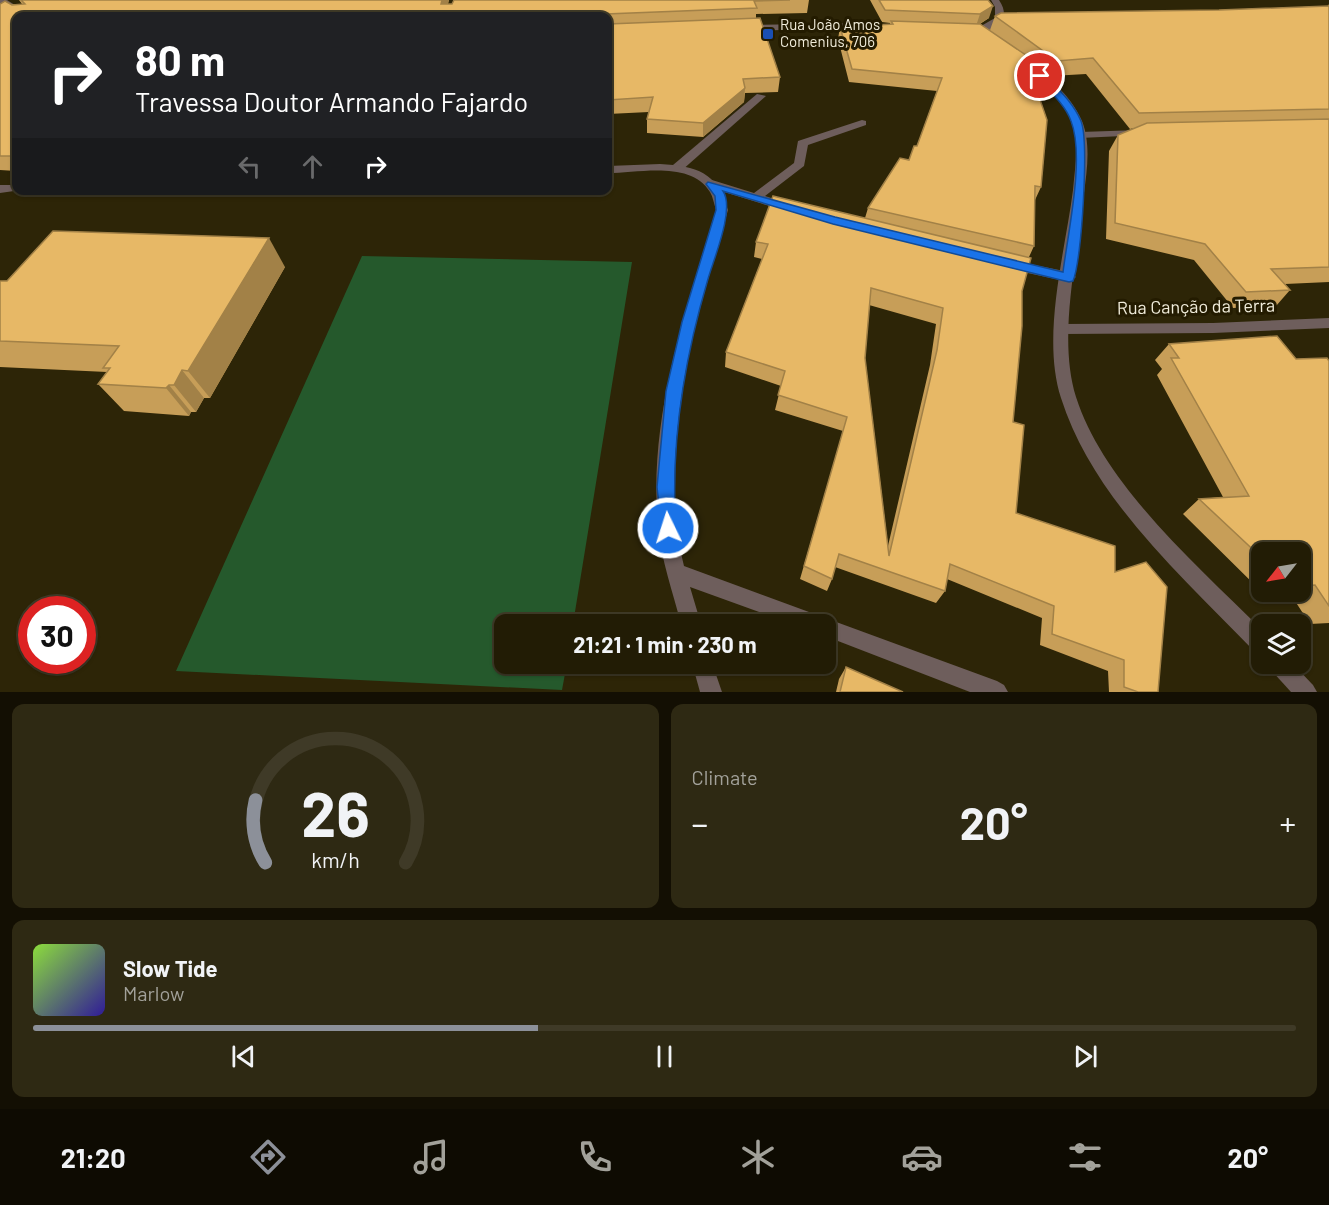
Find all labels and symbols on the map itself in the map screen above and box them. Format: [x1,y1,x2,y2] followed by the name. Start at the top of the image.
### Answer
[780,15,880,50] place label: Rua João Amos Comenius, 706
[761,27,775,41] marker: Rua João Amos Comenius, 706
[1014,50,1065,101] pin
[1117,294,1275,318] street label: Rua Canção da Terra
[636,496,700,560] position arrow
[1251,542,1311,602] north arrow
[18,596,96,674] speed limit sign: 30

